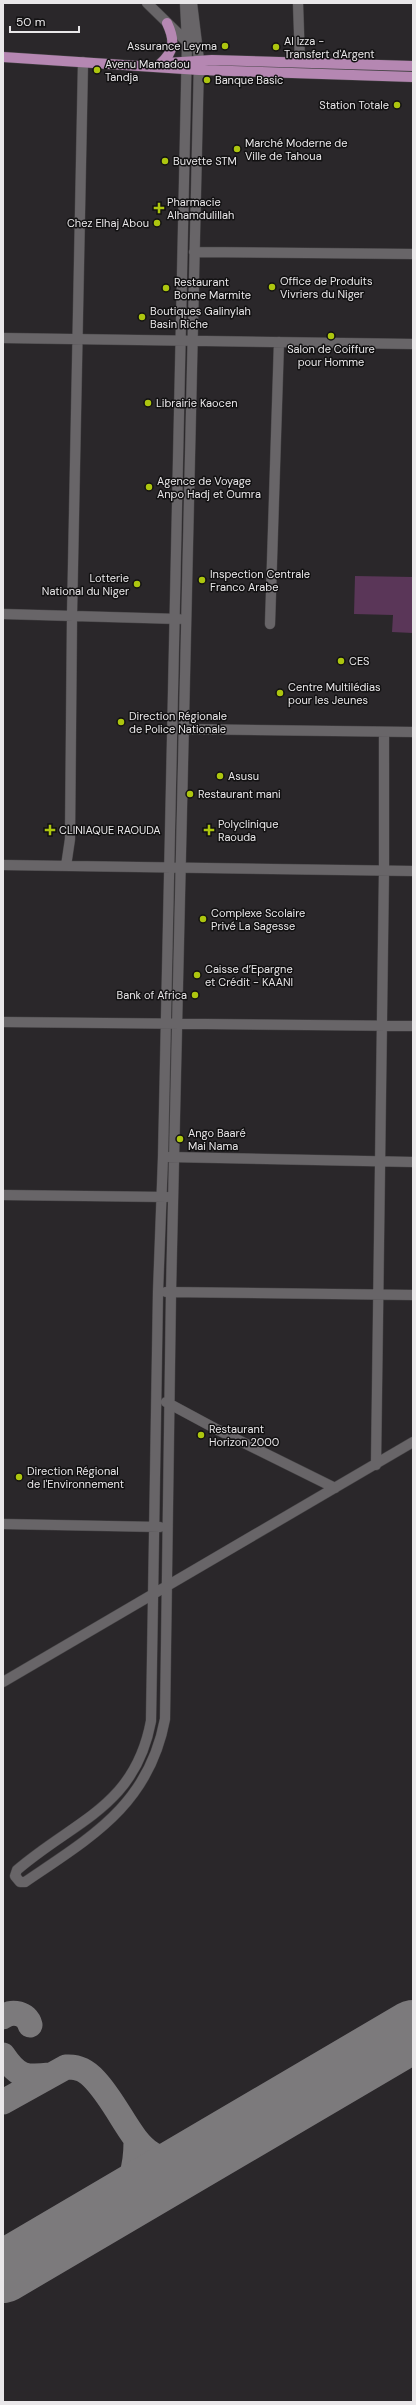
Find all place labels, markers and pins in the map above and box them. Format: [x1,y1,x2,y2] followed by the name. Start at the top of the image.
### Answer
[284,34,375,61] place label: Al Izza - Transfert d'Argent
[127,39,217,53] place label: Assurance Leyma
[220,41,230,51] marker: Assurance Leyma
[271,42,281,52] marker: Al Izza - Transfert d'Argent
[105,57,190,84] place label: Avenu Mamadou Tandja
[92,65,102,75] marker: Avenu Mamadou Tandja
[215,73,283,87] place label: Banque Basic
[202,75,212,85] marker: Banque Basic
[319,98,389,112] place label: Station Totale
[392,100,402,110] marker: Station Totale
[245,136,348,163] place label: Marché Moderne de Ville de Tahoua
[232,144,242,154] marker: Marché Moderne de Ville de Tahoua
[173,154,237,168] place label: Buvette STM
[160,156,170,166] marker: Buvette STM
[167,195,234,222] place label: Pharmacie Alhamdulillah
[154,203,164,213] marker: Pharmacie Alhamdulillah
[67,216,149,230] place label: Chez Elhaj Abou
[152,218,162,228] marker: Chez Elhaj Abou
[280,274,372,301] place label: Office de Produits Vivriers du Niger
[174,275,251,302] place label: Restaurant Bonne Marmite
[267,282,277,292] marker: Office de Produits Vivriers du Niger
[161,283,171,293] marker: Restaurant Bonne Marmite
[150,304,251,331] place label: Boutiques Galinylah Basin Riche
[137,312,147,322] marker: Boutiques Galinylah Basin Riche
[326,331,336,341] marker: Salon de Coiffure pour Homme
[287,342,375,369] place label: Salon de Coiffure pour Homme
[156,396,237,410] place label: Librairie Kaocen
[143,398,153,408] marker: Librairie Kaocen
[157,474,261,501] place label: Agence de Voyage Anpo Hadj et Oumra
[144,482,154,492] marker: Agence de Voyage Anpo Hadj et Oumra
[210,567,310,594] place label: Inspection Centrale Franco Arabe
[42,571,129,598] place label: Lotterie National du Niger
[197,575,207,585] marker: Inspection Centrale Franco Arabe
[132,579,142,589] marker: Lotterie National du Niger
[349,654,369,668] place label: CES
[336,656,346,666] marker: CES
[288,680,381,707] place label: Centre Multilédias pour les Jeunes
[275,688,285,698] marker: Centre Multilédias pour les Jeunes
[129,709,227,736] place label: Direction Régionale de Police Nationale
[116,717,126,727] marker: Direction Régionale de Police Nationale
[228,769,259,783] place label: Asusu
[215,771,225,781] marker: Asusu
[198,787,281,801] place label: Restaurant mani
[185,789,195,799] marker: Restaurant mani
[218,817,278,844] place label: Polyclinique Raouda
[59,823,161,837] place label: CLINIAQUE RAOUDA
[44,824,56,836] marker: CLINIAQUE RAOUDA
[203,824,215,836] marker: Polyclinique Raouda
[211,906,305,933] place label: Complexe Scolaire Privé La Sagesse
[198,914,208,924] marker: Complexe Scolaire Privé La Sagesse
[205,962,293,989] place label: Caisse d’Epargne et Crédit - KAANI
[192,970,202,980] marker: Caisse d’Epargne et Crédit - KAANI
[117,988,187,1002] place label: Bank of Africa
[190,990,200,1000] marker: Bank of Africa
[188,1126,246,1153] place label: Ango Baaré Mai Nama
[175,1134,185,1144] marker: Ango Baaré Mai Nama
[209,1422,279,1449] place label: Restaurant Horizon 2000
[196,1430,206,1440] marker: Restaurant Horizon 2000
[27,1464,124,1491] place label: Direction Régional de l'Environnement
[14,1472,24,1482] marker: Direction Régional de l'Environnement

